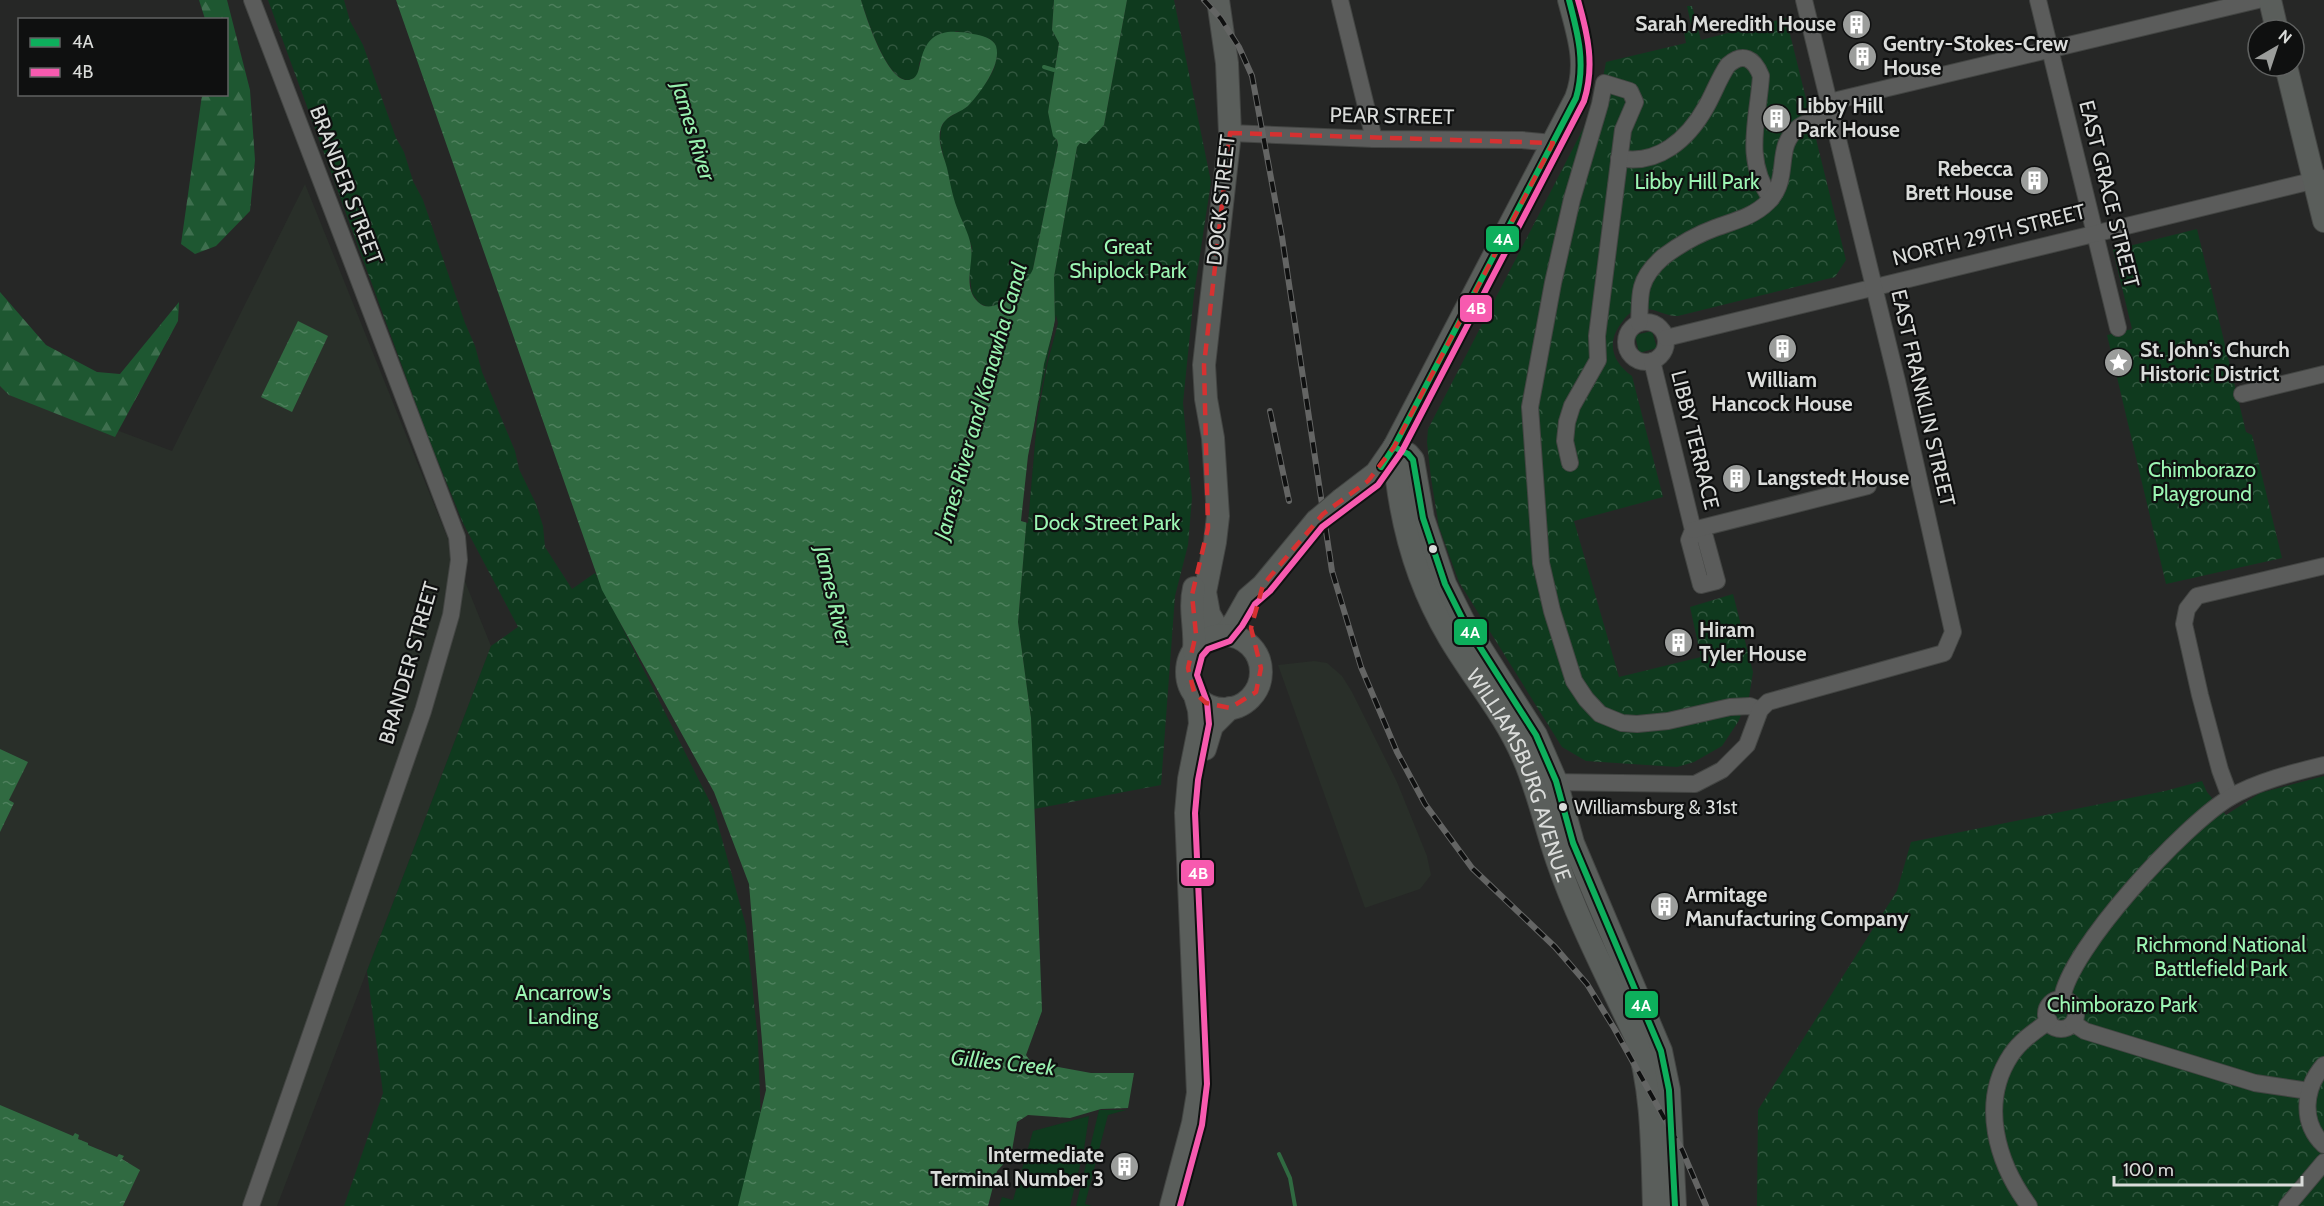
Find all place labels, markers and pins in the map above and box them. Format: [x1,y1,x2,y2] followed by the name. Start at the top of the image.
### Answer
[1841,8,1873,40] building icon: Sarah Meredith House
[1635,11,1836,36] place label: Sarah Meredith House
[1883,31,2069,80] place label: Gentry-Stokes-Crew House
[1846,40,1878,72] building icon: Gentry-Stokes-Crew House
[1797,93,1900,142] place label: Libby Hill Park House
[1760,102,1792,134] building icon: Libby Hill Park House
[1905,156,2014,205] place label: Rebecca Brett House
[2018,165,2050,197] building icon: Rebecca Brett House
[1766,333,1798,365] building icon: William Hancock House
[2140,337,2290,386] place label: St. John's Church Historic District
[2103,346,2135,378] place icon: St. John's Church Historic District
[1711,367,1853,416] place label: William Hancock House
[1720,462,1752,494] building icon: Langstedt House
[1757,465,1909,490] place label: Langstedt House
[1427,543,1439,555] unlabelled marker
[1699,617,1807,666] place label: Hiram Tyler House
[1662,626,1694,658] building icon: Hiram Tyler House
[1574,795,1738,819] place label: Williamsburg & 31st
[1557,801,1569,813] marker: Williamsburg & 31st
[1685,882,1909,931] place label: Armitage Manufacturing Company
[1648,891,1680,923] building icon: Armitage Manufacturing Company
[930,1142,1104,1191] place label: Intermediate Terminal Number 3
[1109,1151,1141,1183] building icon: Intermediate Terminal Number 3

